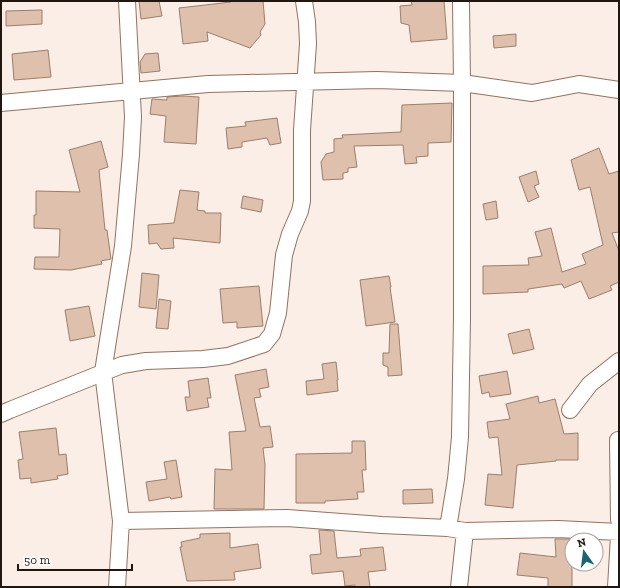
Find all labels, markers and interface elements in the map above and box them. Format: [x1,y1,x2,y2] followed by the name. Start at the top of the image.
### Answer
[564,532,604,572] north arrow
[576,535,588,550] text: N
[18,546,132,572] scale bar
[24,553,51,567] text: 50 m

